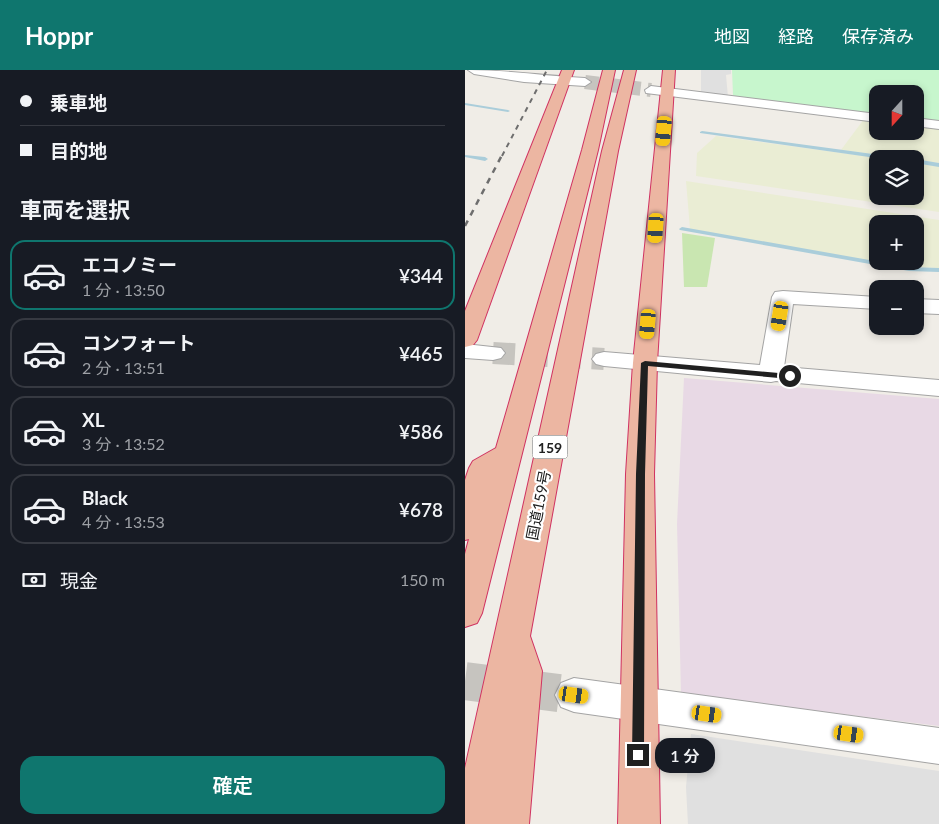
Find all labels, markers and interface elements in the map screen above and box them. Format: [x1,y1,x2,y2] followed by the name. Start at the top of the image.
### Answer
[25,21,93,50] text: Hoppr
[714,25,750,47] text: 地図
[778,25,814,47] text: 経路
[842,25,914,47] text: 保存済み
[869,85,924,140] north arrow
[869,85,924,335] map controls
[50,91,107,114] text: 乗車地
[655,115,672,147] car
[50,139,107,162] text: 目的地
[869,150,924,205] button: layers
[20,196,130,223] text: 車両を選択
[647,213,664,243] car
[869,215,924,270] button: +
[22,253,67,298] icon: car
[82,253,177,276] text: エコノミー
[399,264,443,287] text: ¥344
[82,280,165,299] text: 1 分 · 13:50
[869,280,924,335] button: −
[770,300,789,332] car
[639,308,656,340] car
[22,331,67,376] icon: car
[82,331,195,354] text: コンフォート
[399,342,443,365] text: ¥465
[82,358,165,377] text: 2 分 · 13:51
[779,365,801,387] route start
[82,408,105,431] text: XL
[22,409,67,454] icon: car
[399,420,443,443] text: ¥586
[82,434,165,453] text: 3 分 · 13:52
[533,436,567,458] road number: 159
[522,468,554,542] street label: 国道159号
[82,486,128,509] text: Black
[22,487,67,532] icon: car
[399,498,443,521] text: ¥678
[82,512,165,531] text: 4 分 · 13:53
[20,566,48,594] icon: cash
[60,569,98,592] text: 現金
[400,570,445,589] text: 150 m
[558,685,589,705] car
[691,704,722,724] car
[833,724,864,744] car
[655,738,715,772] callout: 1 分
[627,744,649,766] route end
[670,746,700,765] text: 1 分
[20,756,445,814] button: 確定

